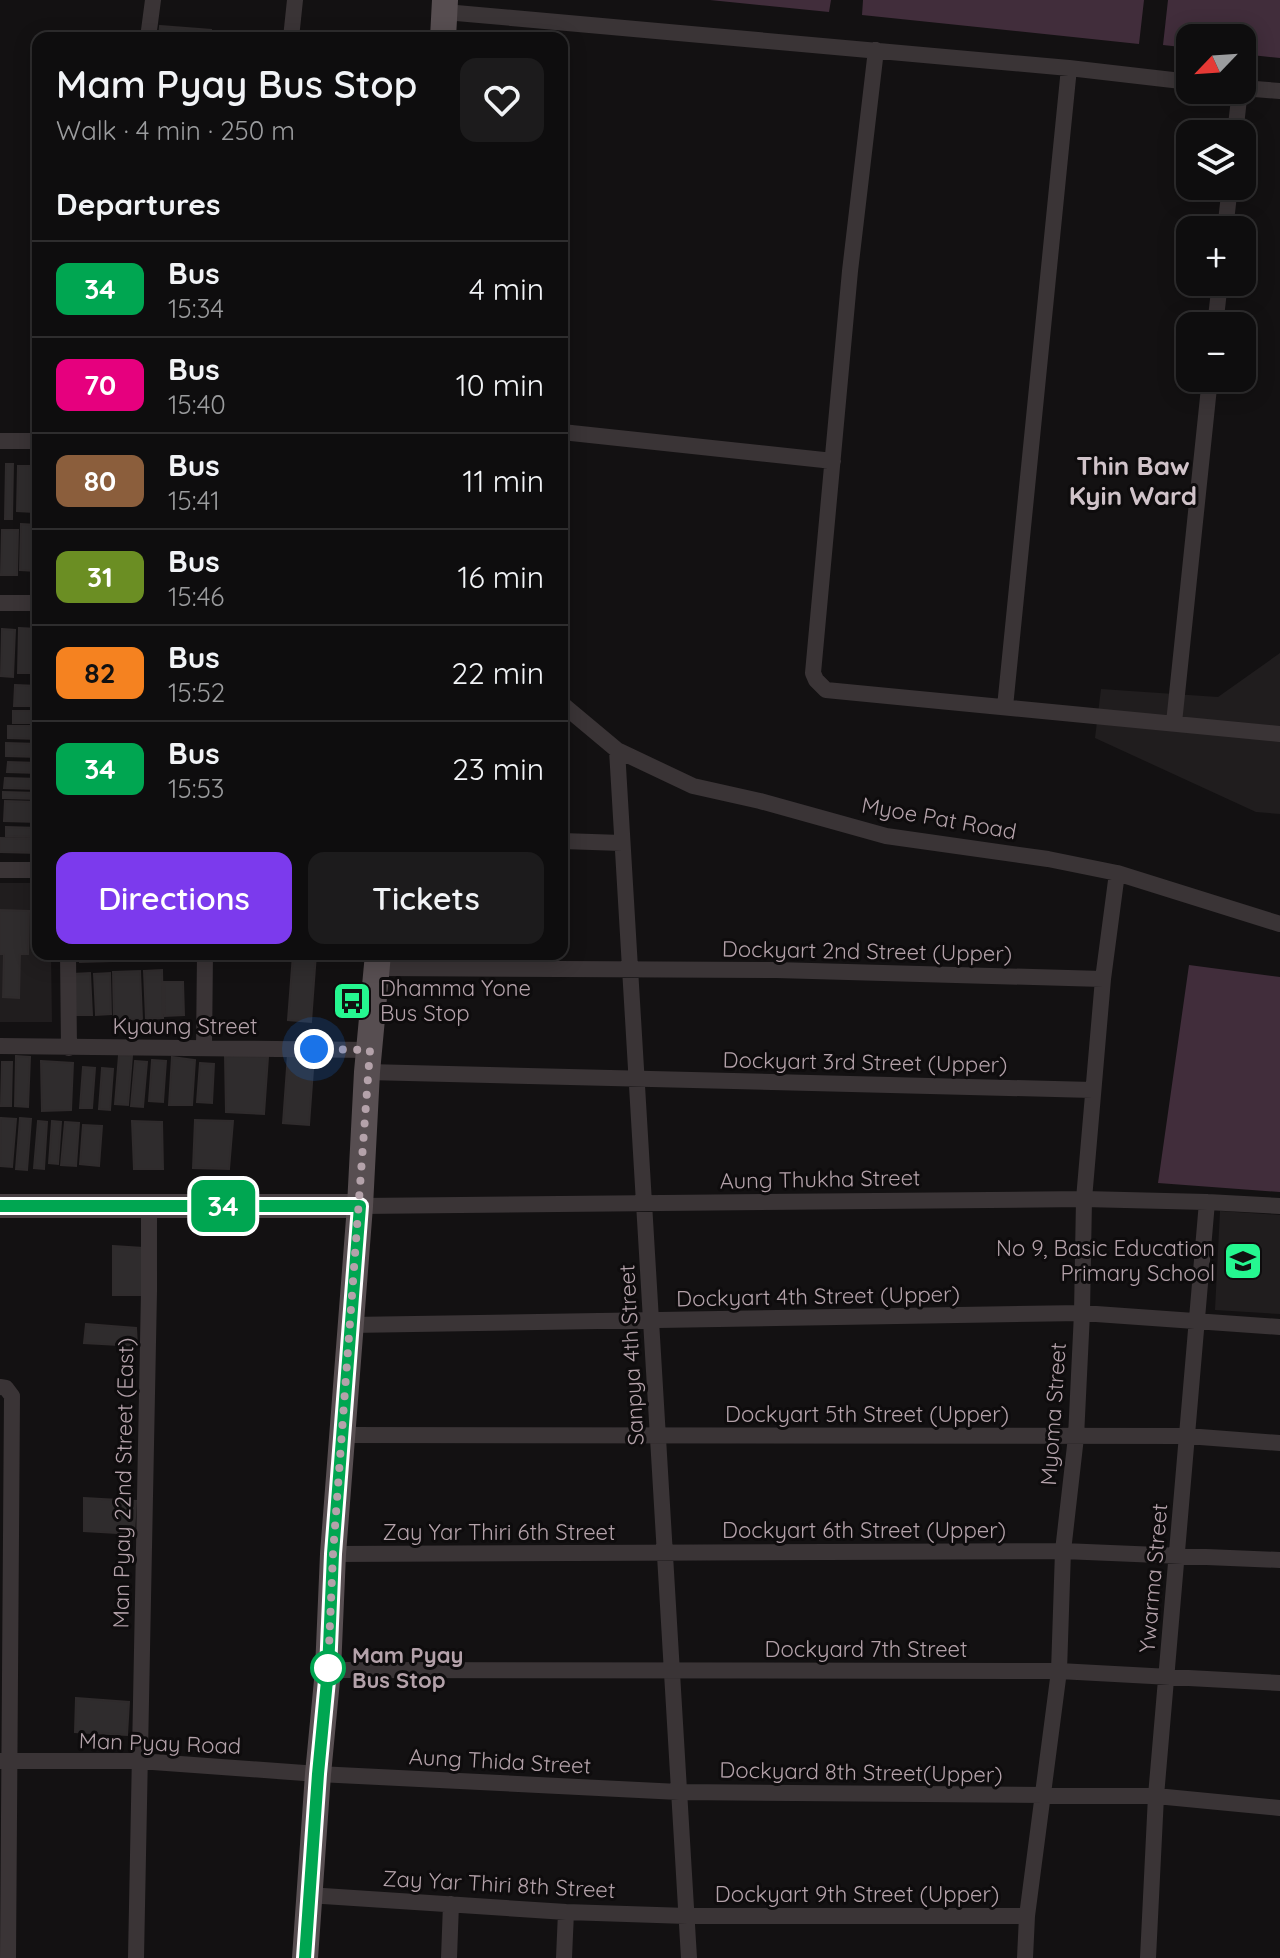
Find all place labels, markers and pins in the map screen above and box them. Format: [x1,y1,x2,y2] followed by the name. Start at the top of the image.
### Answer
[380,974,531,1027] place label: Dhamma Yone Bus Stop
[331,980,373,1022] bus stop icon: Dhamma Yone Bus Stop
[996,1234,1215,1287] place label: No 9, Basic Education Primary School
[1222,1240,1264,1282] school or university icon: No 9, Basic Education Primary School
[352,1641,463,1694] place label: Mam Pyay Bus Stop
[311,1651,345,1685] marker: Mam Pyay Bus Stop

